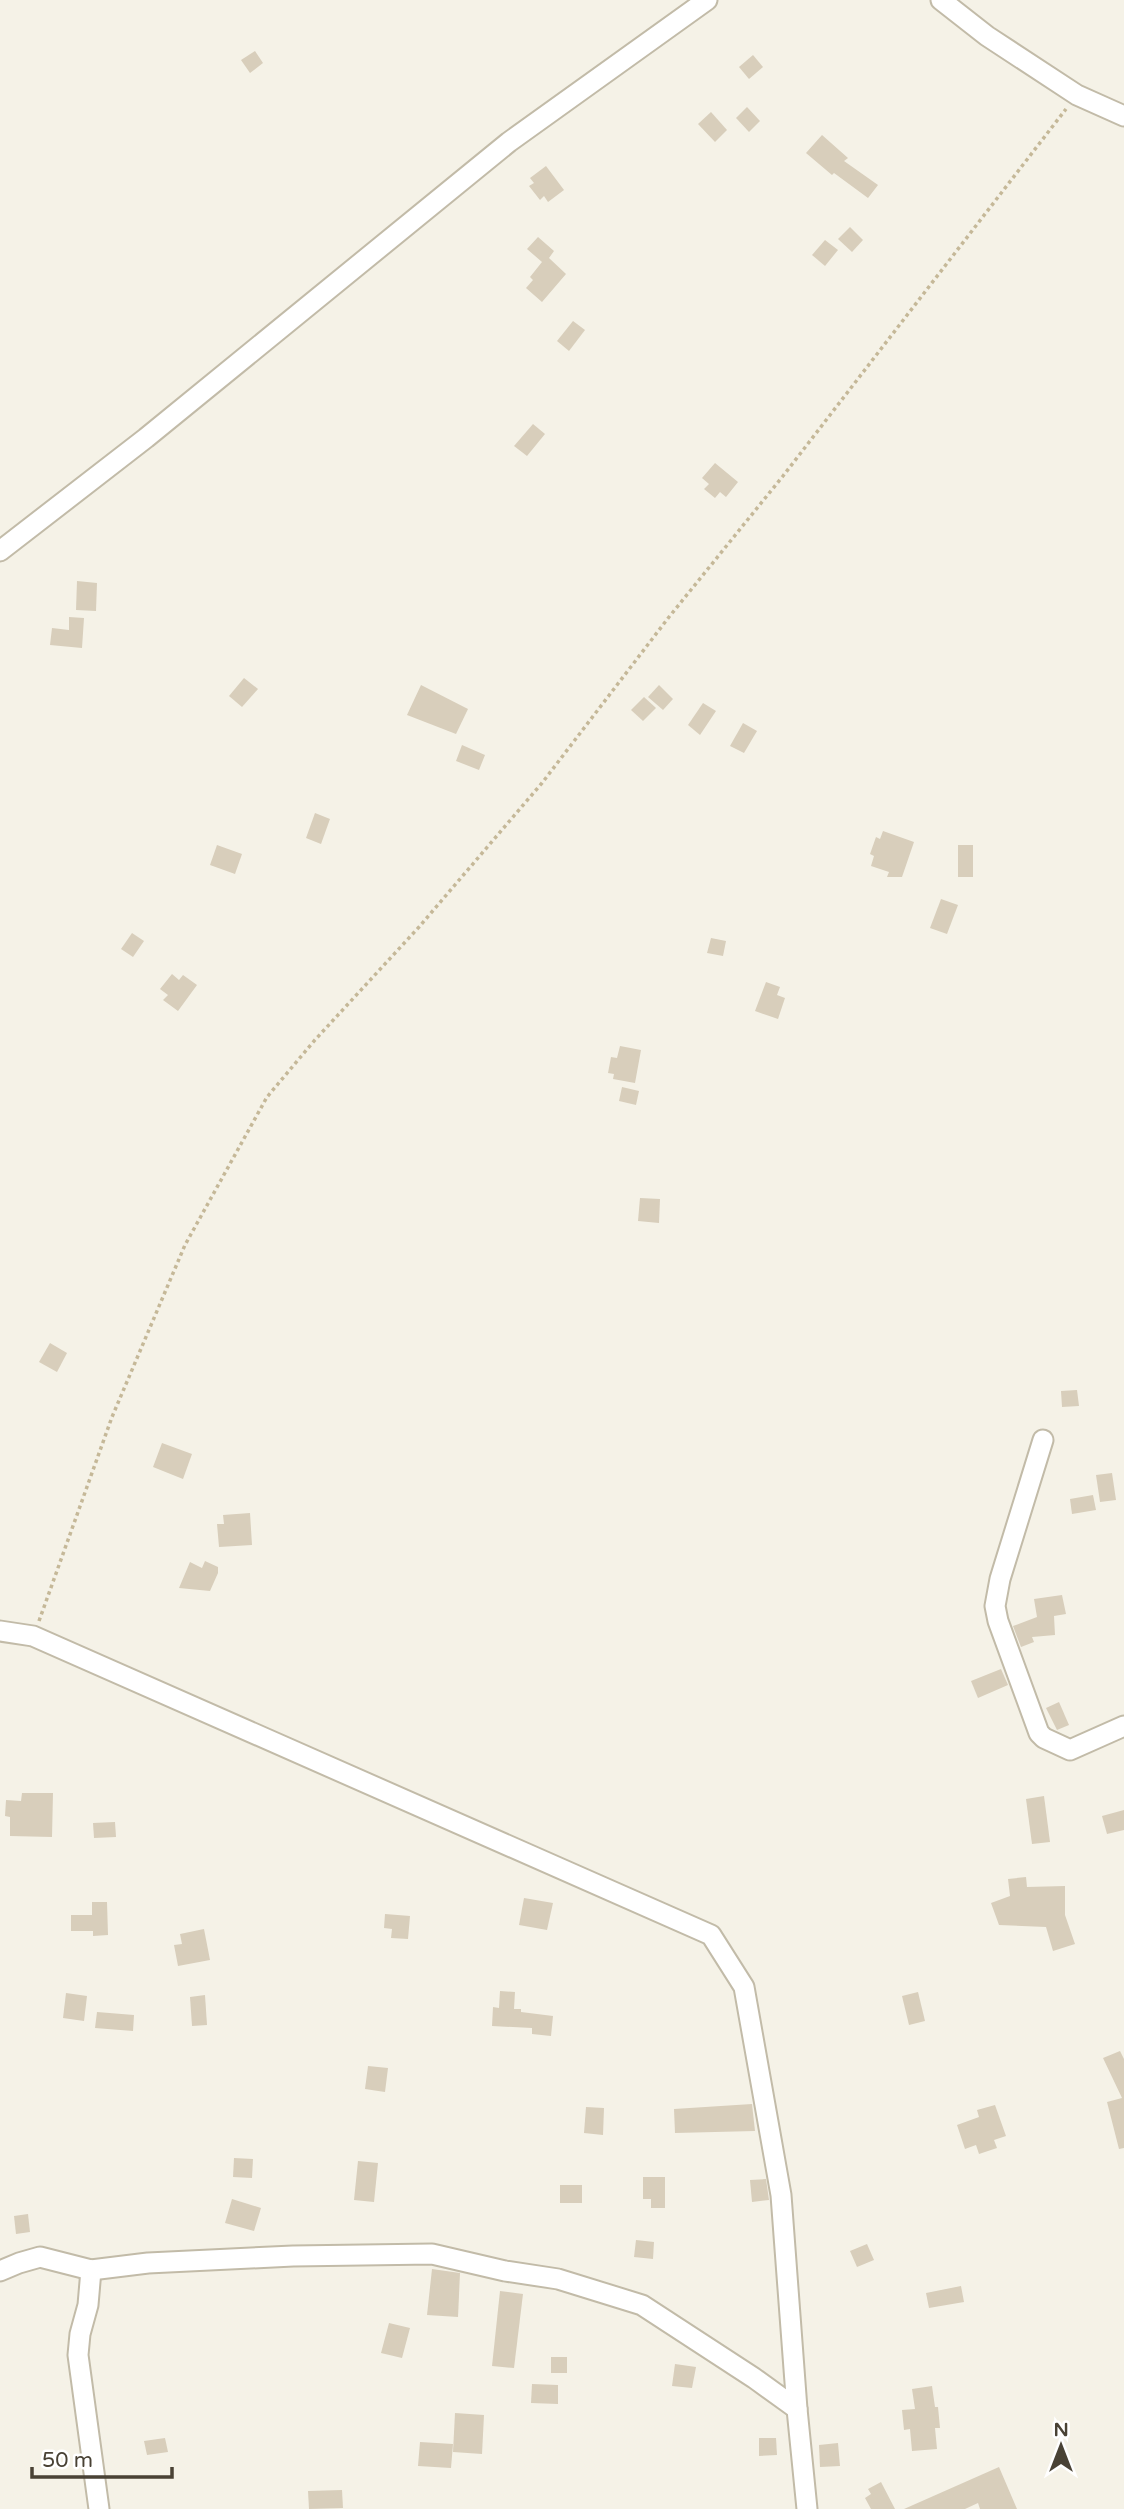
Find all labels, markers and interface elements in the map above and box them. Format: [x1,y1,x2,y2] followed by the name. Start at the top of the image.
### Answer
[1026,2411,1096,2481] north arrow
[1053,2419,1069,2441] text: N
[32,2436,172,2480] scale bar
[42,2448,93,2473] text: 50 m

